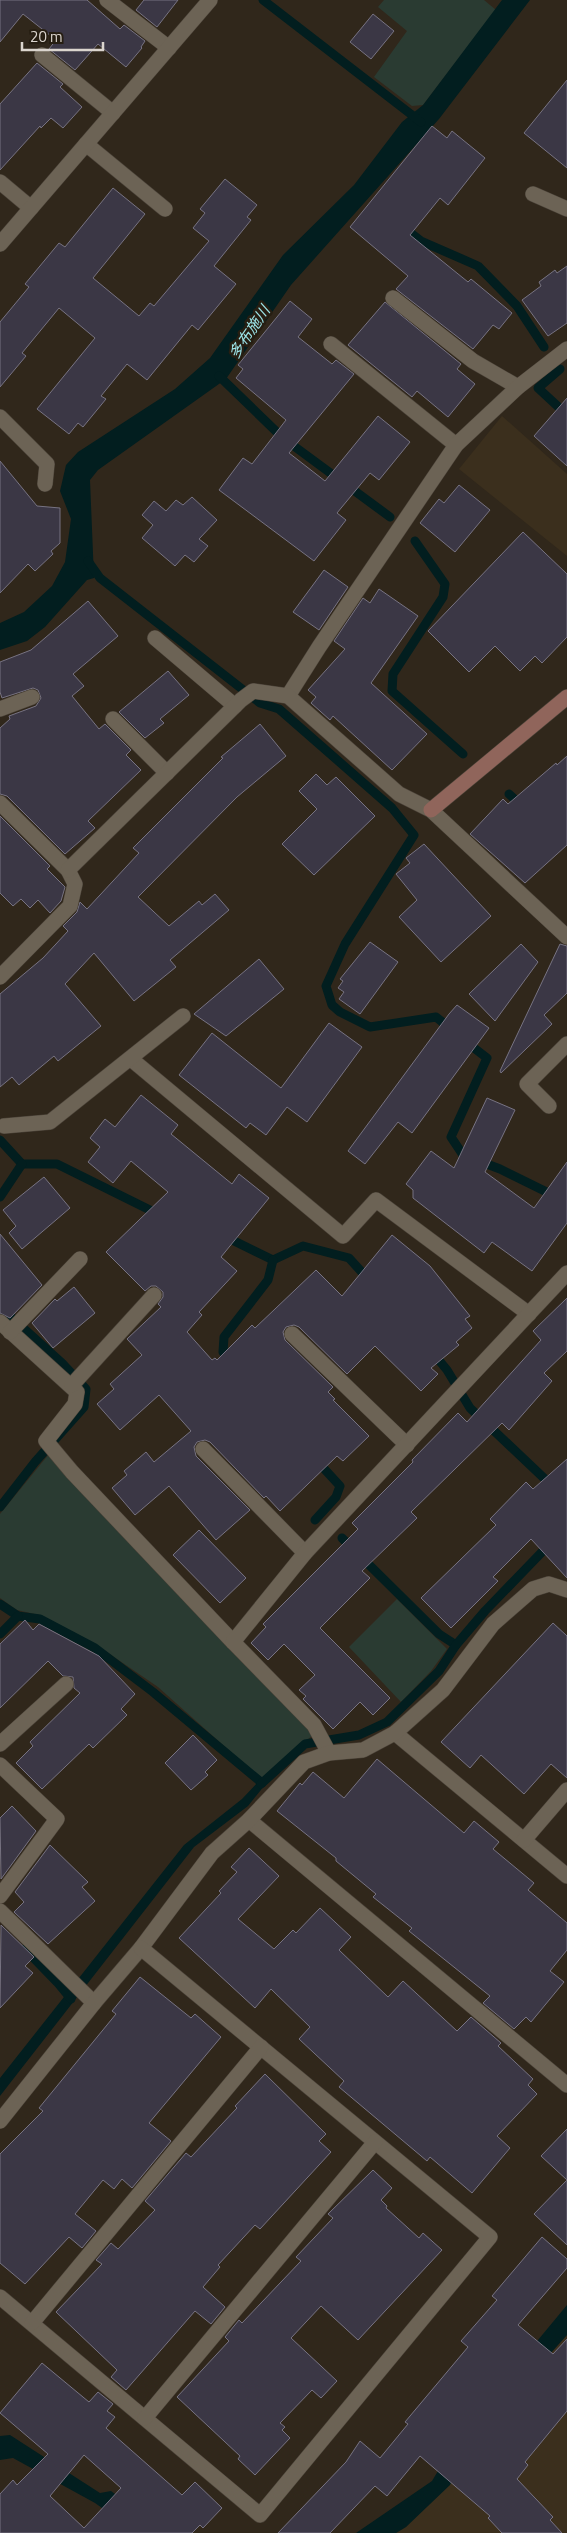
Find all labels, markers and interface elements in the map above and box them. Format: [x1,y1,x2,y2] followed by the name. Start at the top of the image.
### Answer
[22,20,104,52] scale bar
[30,25,63,48] text: 20 m
[223,299,276,363] water label: 多布施川

